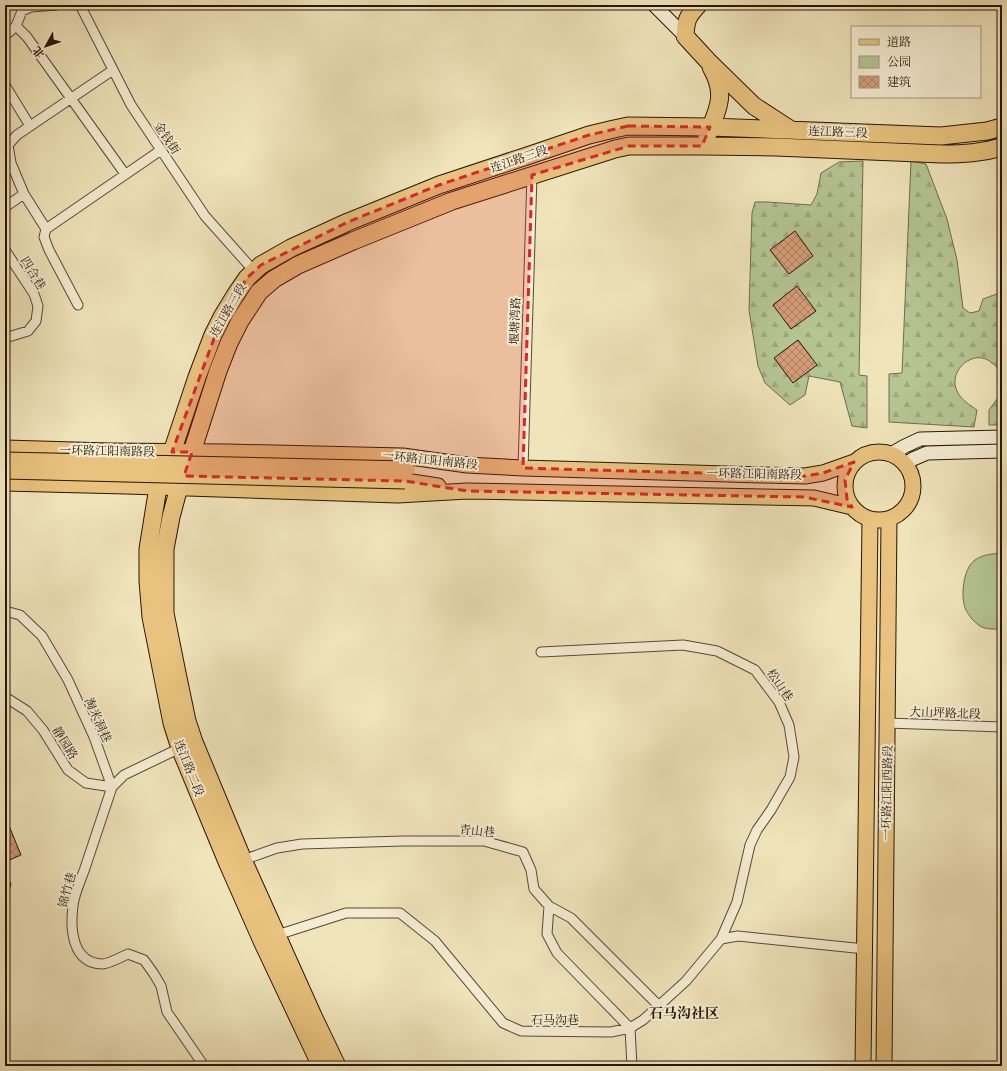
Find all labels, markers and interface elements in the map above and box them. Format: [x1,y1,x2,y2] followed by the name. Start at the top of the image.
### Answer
[26,26,66,66] north arrow
[851,26,981,98] legend
[887,35,911,49] text: 道路
[30,44,47,60] text: 北
[887,55,911,69] text: 公园
[887,75,911,89] text: 建筑
[151,119,183,158] street label: 金钱街
[808,124,868,140] street label: 连江路三段
[488,143,550,175] street label: 连江路三段
[18,254,48,292] street label: 四合巷
[207,281,249,339] street label: 连江路三段
[507,297,523,345] street label: 堰塘湾路
[59,443,155,459] street label: 一环路江阳南路段
[382,448,478,472] street label: 一环路江阳南路段
[706,466,802,482] street label: 一环路江阳南路段
[764,666,796,704] street label: 松山巷
[82,695,114,745] street label: 淘米洞巷
[909,705,981,721] street label: 大山坪路北段
[50,724,80,762] street label: 静园路
[171,738,207,798] street label: 连江路二段
[879,745,895,841] street label: 一环路江阳西路段
[458,822,496,840] street label: 青山巷
[56,871,78,909] street label: 锦竹巷
[649,1005,719,1022] district label: 石马沟社区
[531,1013,579,1027] street label: 石马沟巷

